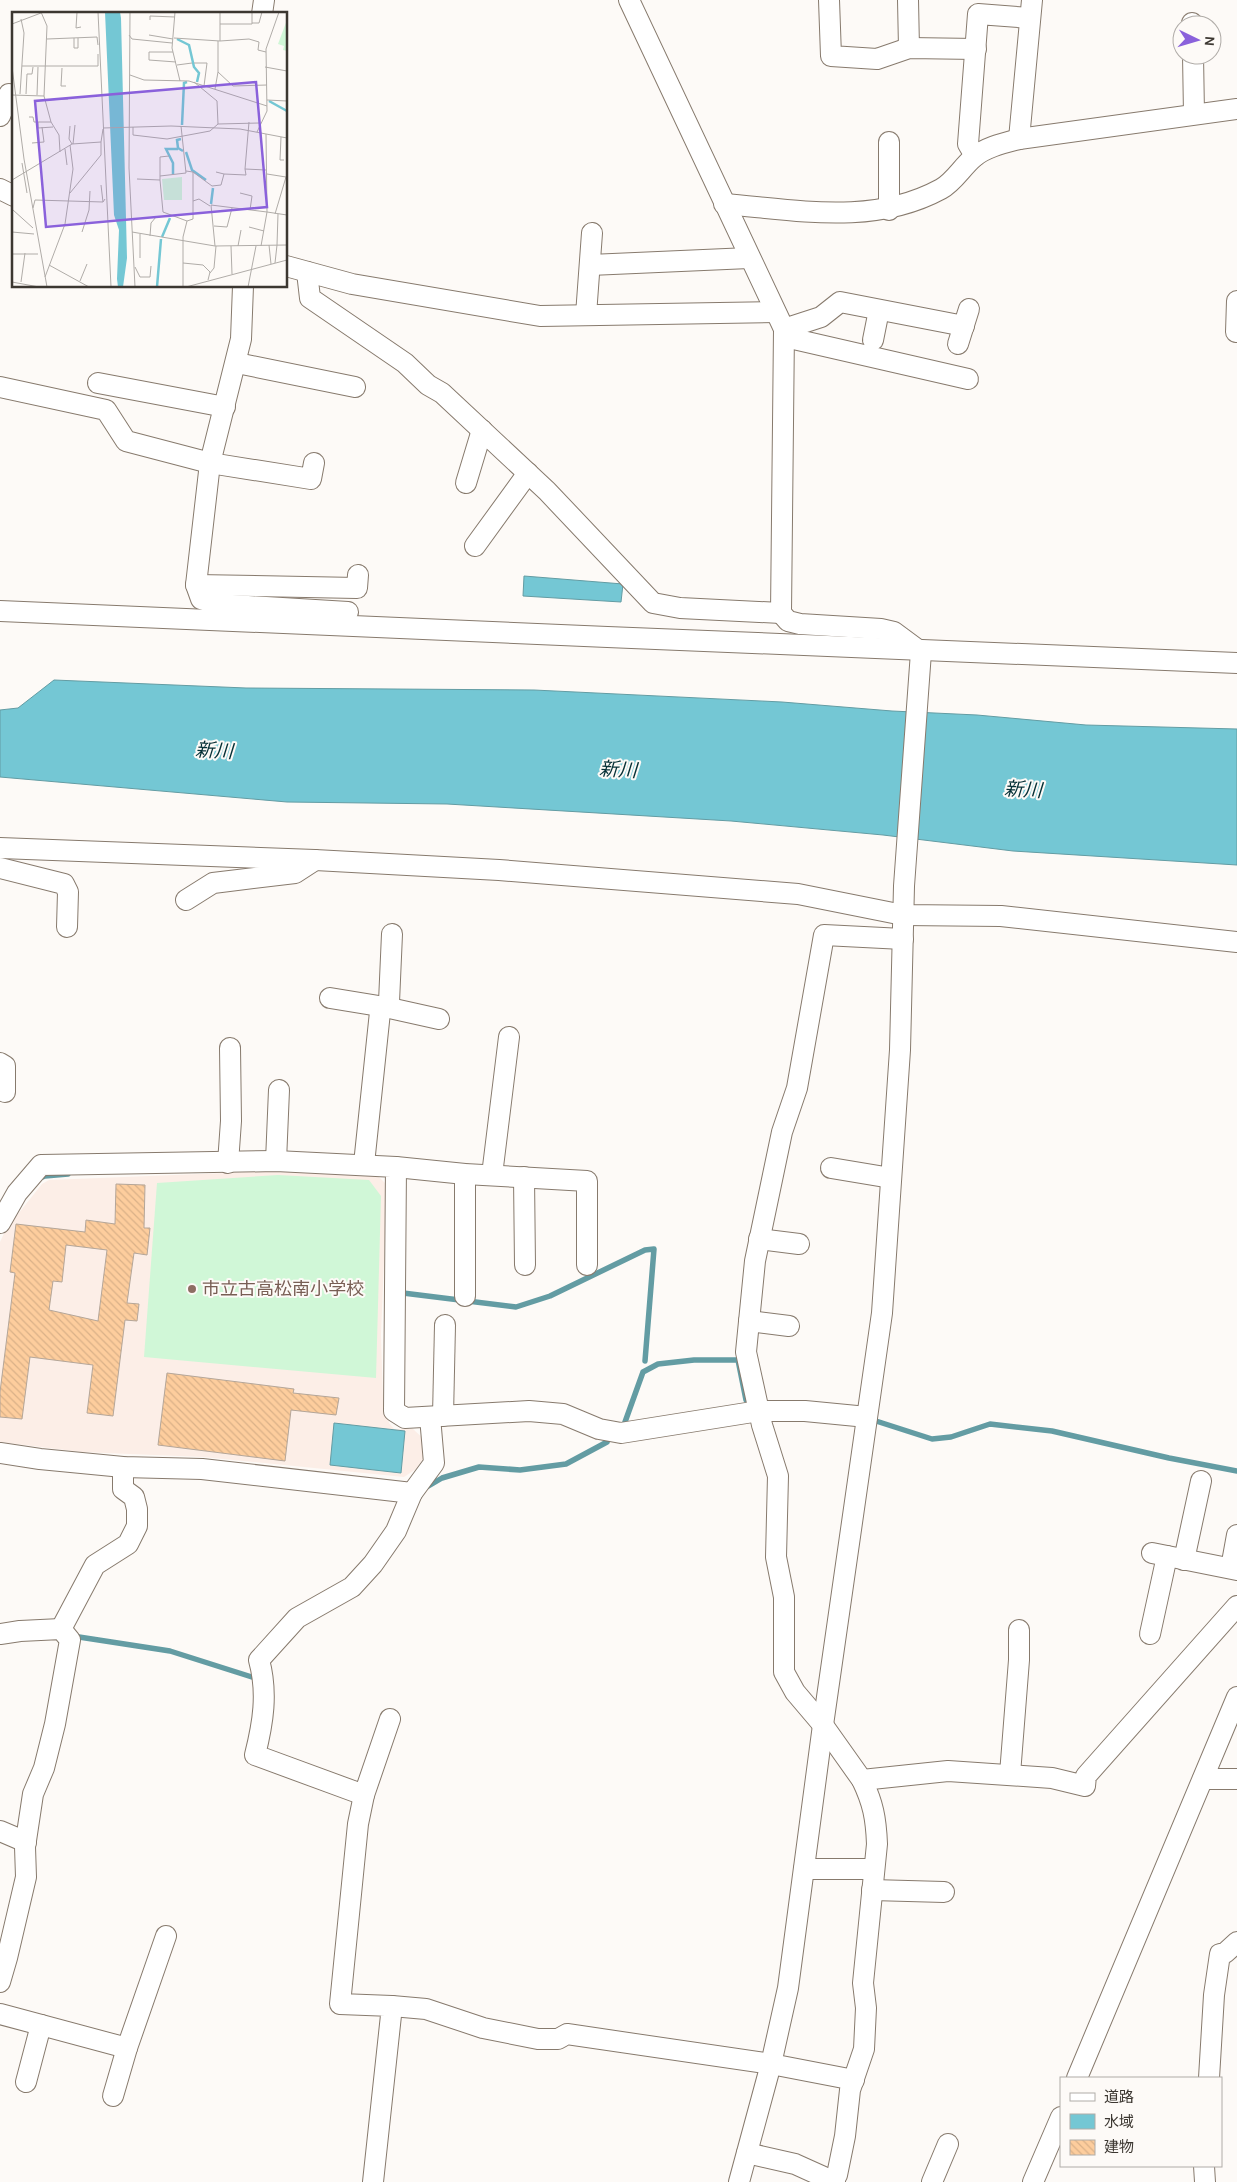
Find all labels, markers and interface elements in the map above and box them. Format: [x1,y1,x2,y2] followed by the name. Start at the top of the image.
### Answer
[12,12,288,288] inset map
[1172,15,1222,65] north arrow
[1201,35,1218,47] text: N
[194,739,236,763] water label: 新川
[598,758,640,782] water label: 新川
[1003,778,1045,802] water label: 新川
[202,1278,364,1300] place label: 市立古高松南小学校
[186,1283,198,1295] marker: 市立古高松南小学校
[1060,2077,1222,2167] legend
[1104,2088,1134,2106] text: 道路
[1104,2113,1134,2131] text: 水域
[1104,2138,1134,2156] text: 建物

